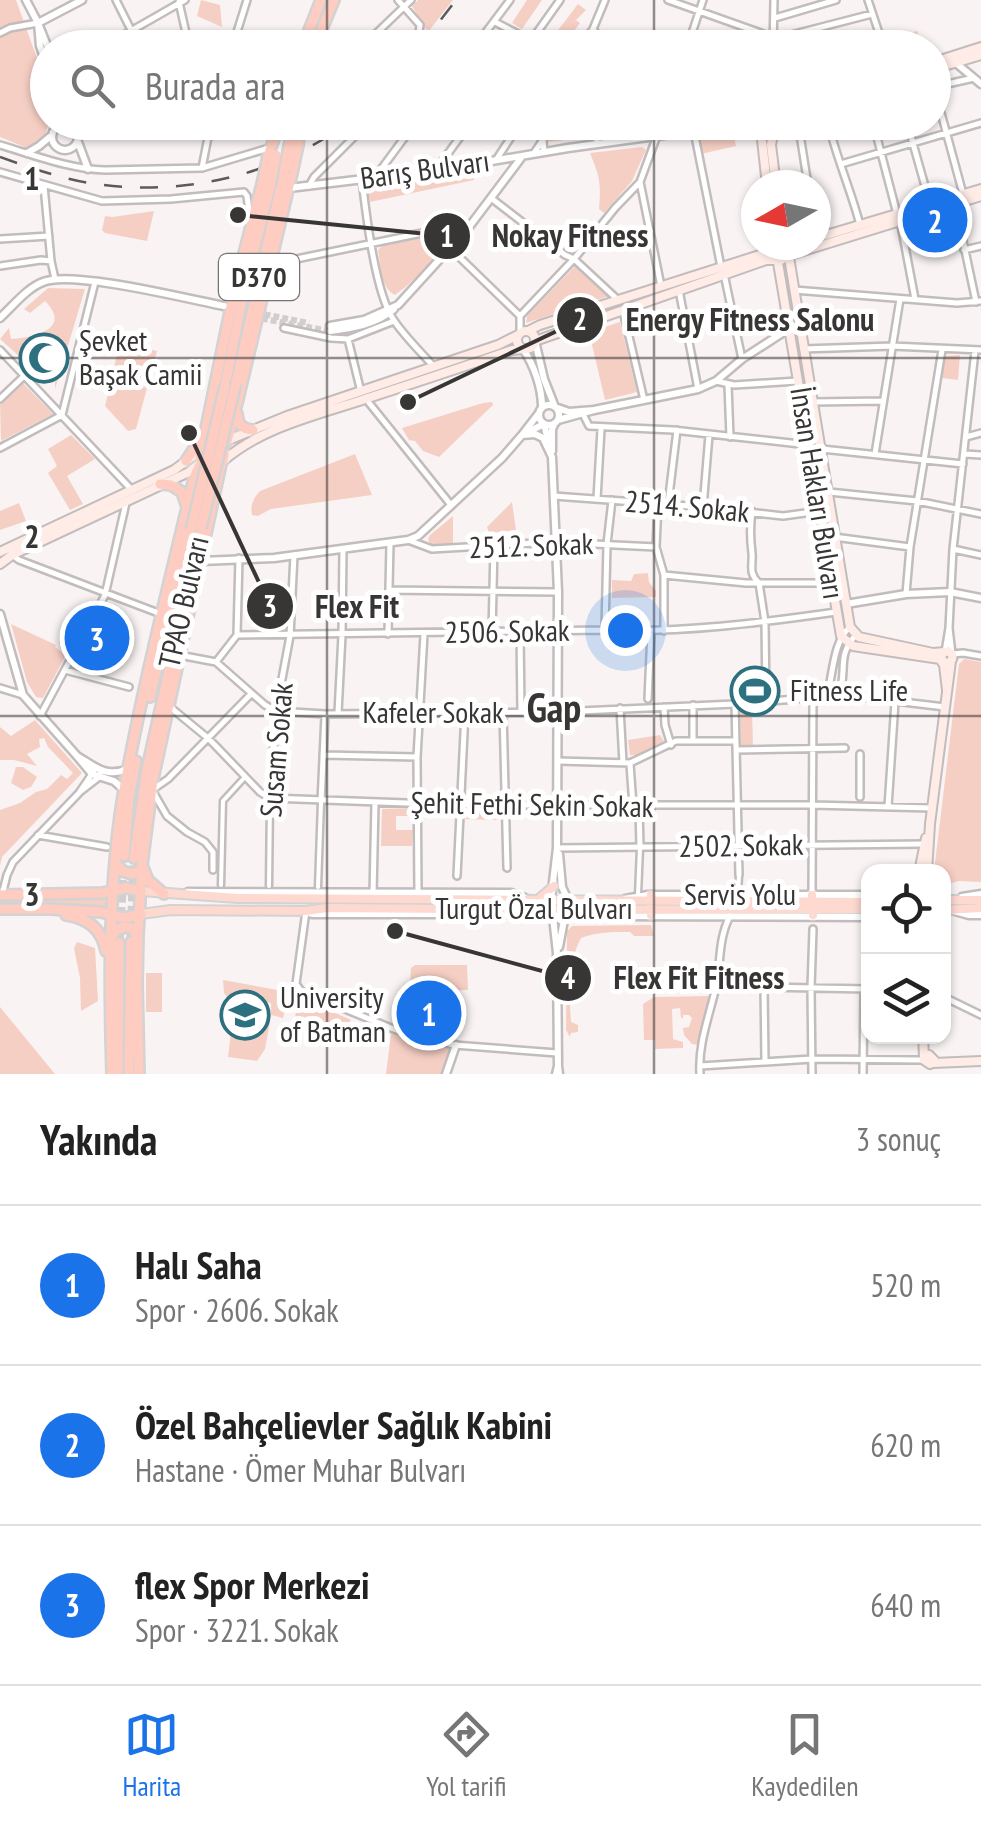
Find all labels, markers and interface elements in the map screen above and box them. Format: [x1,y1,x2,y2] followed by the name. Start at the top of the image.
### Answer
[30,30,951,140] search box
[65,58,120,113] icon: search
[145,61,286,110] text: Burada ara
[358,140,492,197] street label: Barış Bulvarı
[24,157,40,199] text: 1
[741,170,831,260] north arrow
[902,182,968,258] pin: 2
[422,205,669,267] callout: Nokay Fitness
[492,214,648,256] text: Nokay Fitness
[440,216,454,255] text: 1
[219,254,299,300] road number: D370
[555,289,894,351] callout: Energy Fitness Salonu
[626,298,874,340] text: Energy Fitness Salonu
[573,299,587,338] text: 2
[79,320,202,393] place label: Şevket Başak Camii
[18,332,70,384] mosque icon: Şevket Başak Camii
[782,384,854,602] street label: İnsan Hakları Bulvarı
[623,481,751,530] street label: 2514. Sokak
[24,515,40,557] text: 2
[468,523,594,566] street label: 2512. Sokak
[148,532,217,671] street label: TPAO Bulvarı
[245,575,420,637] callout: Flex Fit
[315,585,400,627] text: Flex Fit
[263,586,277,625] text: 3
[64,600,130,676] pin: 3
[600,605,651,656] your location
[444,610,570,651] street label: 2506. Sokak
[729,665,781,717] sports icon: Fitness Life
[790,670,908,709] place label: Fitness Life
[250,681,301,819] street label: Susam Sokak
[527,681,581,733] district label: Gap
[362,692,504,731] street label: Kafeler Sokak
[410,782,654,825] street label: Şehit Fethi Sekin Sokak
[678,824,804,865] street label: 2502. Sokak
[861,864,951,1044] map controls
[861,864,951,954] button: locate
[24,873,40,915] text: 3
[684,874,796,913] street label: Servis Yolu
[435,888,633,927] street label: Turgut Özal Bulvarı
[543,947,805,1009] callout: Flex Fit Fitness
[861,954,951,1044] button: layers
[613,956,785,998] text: Flex Fit Fitness
[561,958,575,997] text: 4
[396,976,462,1050] pin: 1
[280,977,386,1050] place label: University of Batman
[219,989,271,1041] school or university icon: University of Batman
[40,1112,157,1167] text: Yakında
[856,1118,941,1160] text: 3 sonuç
[135,1240,262,1289] text: Halı Saha
[65,1264,80,1306] text: 1
[870,1264,941,1306] text: 520 m
[135,1289,339,1331] text: Spor · 2606. Sokak
[135,1400,552,1449] text: Özel Bahçelievler Sağlık Kabini
[65,1424,80,1466] text: 2
[870,1424,941,1466] text: 620 m
[135,1449,466,1491] text: Hastane · Ömer Muhar Bulvarı
[135,1560,370,1609] text: flex Spor Merkezi
[65,1584,80,1626] text: 3
[870,1584,941,1626] text: 640 m
[135,1609,339,1651] text: Spor · 3221. Sokak
[122,1707,181,1804] tab: Harita
[426,1707,506,1804] tab: Yol tarifi
[751,1707,859,1804] tab: Kaydedilen

